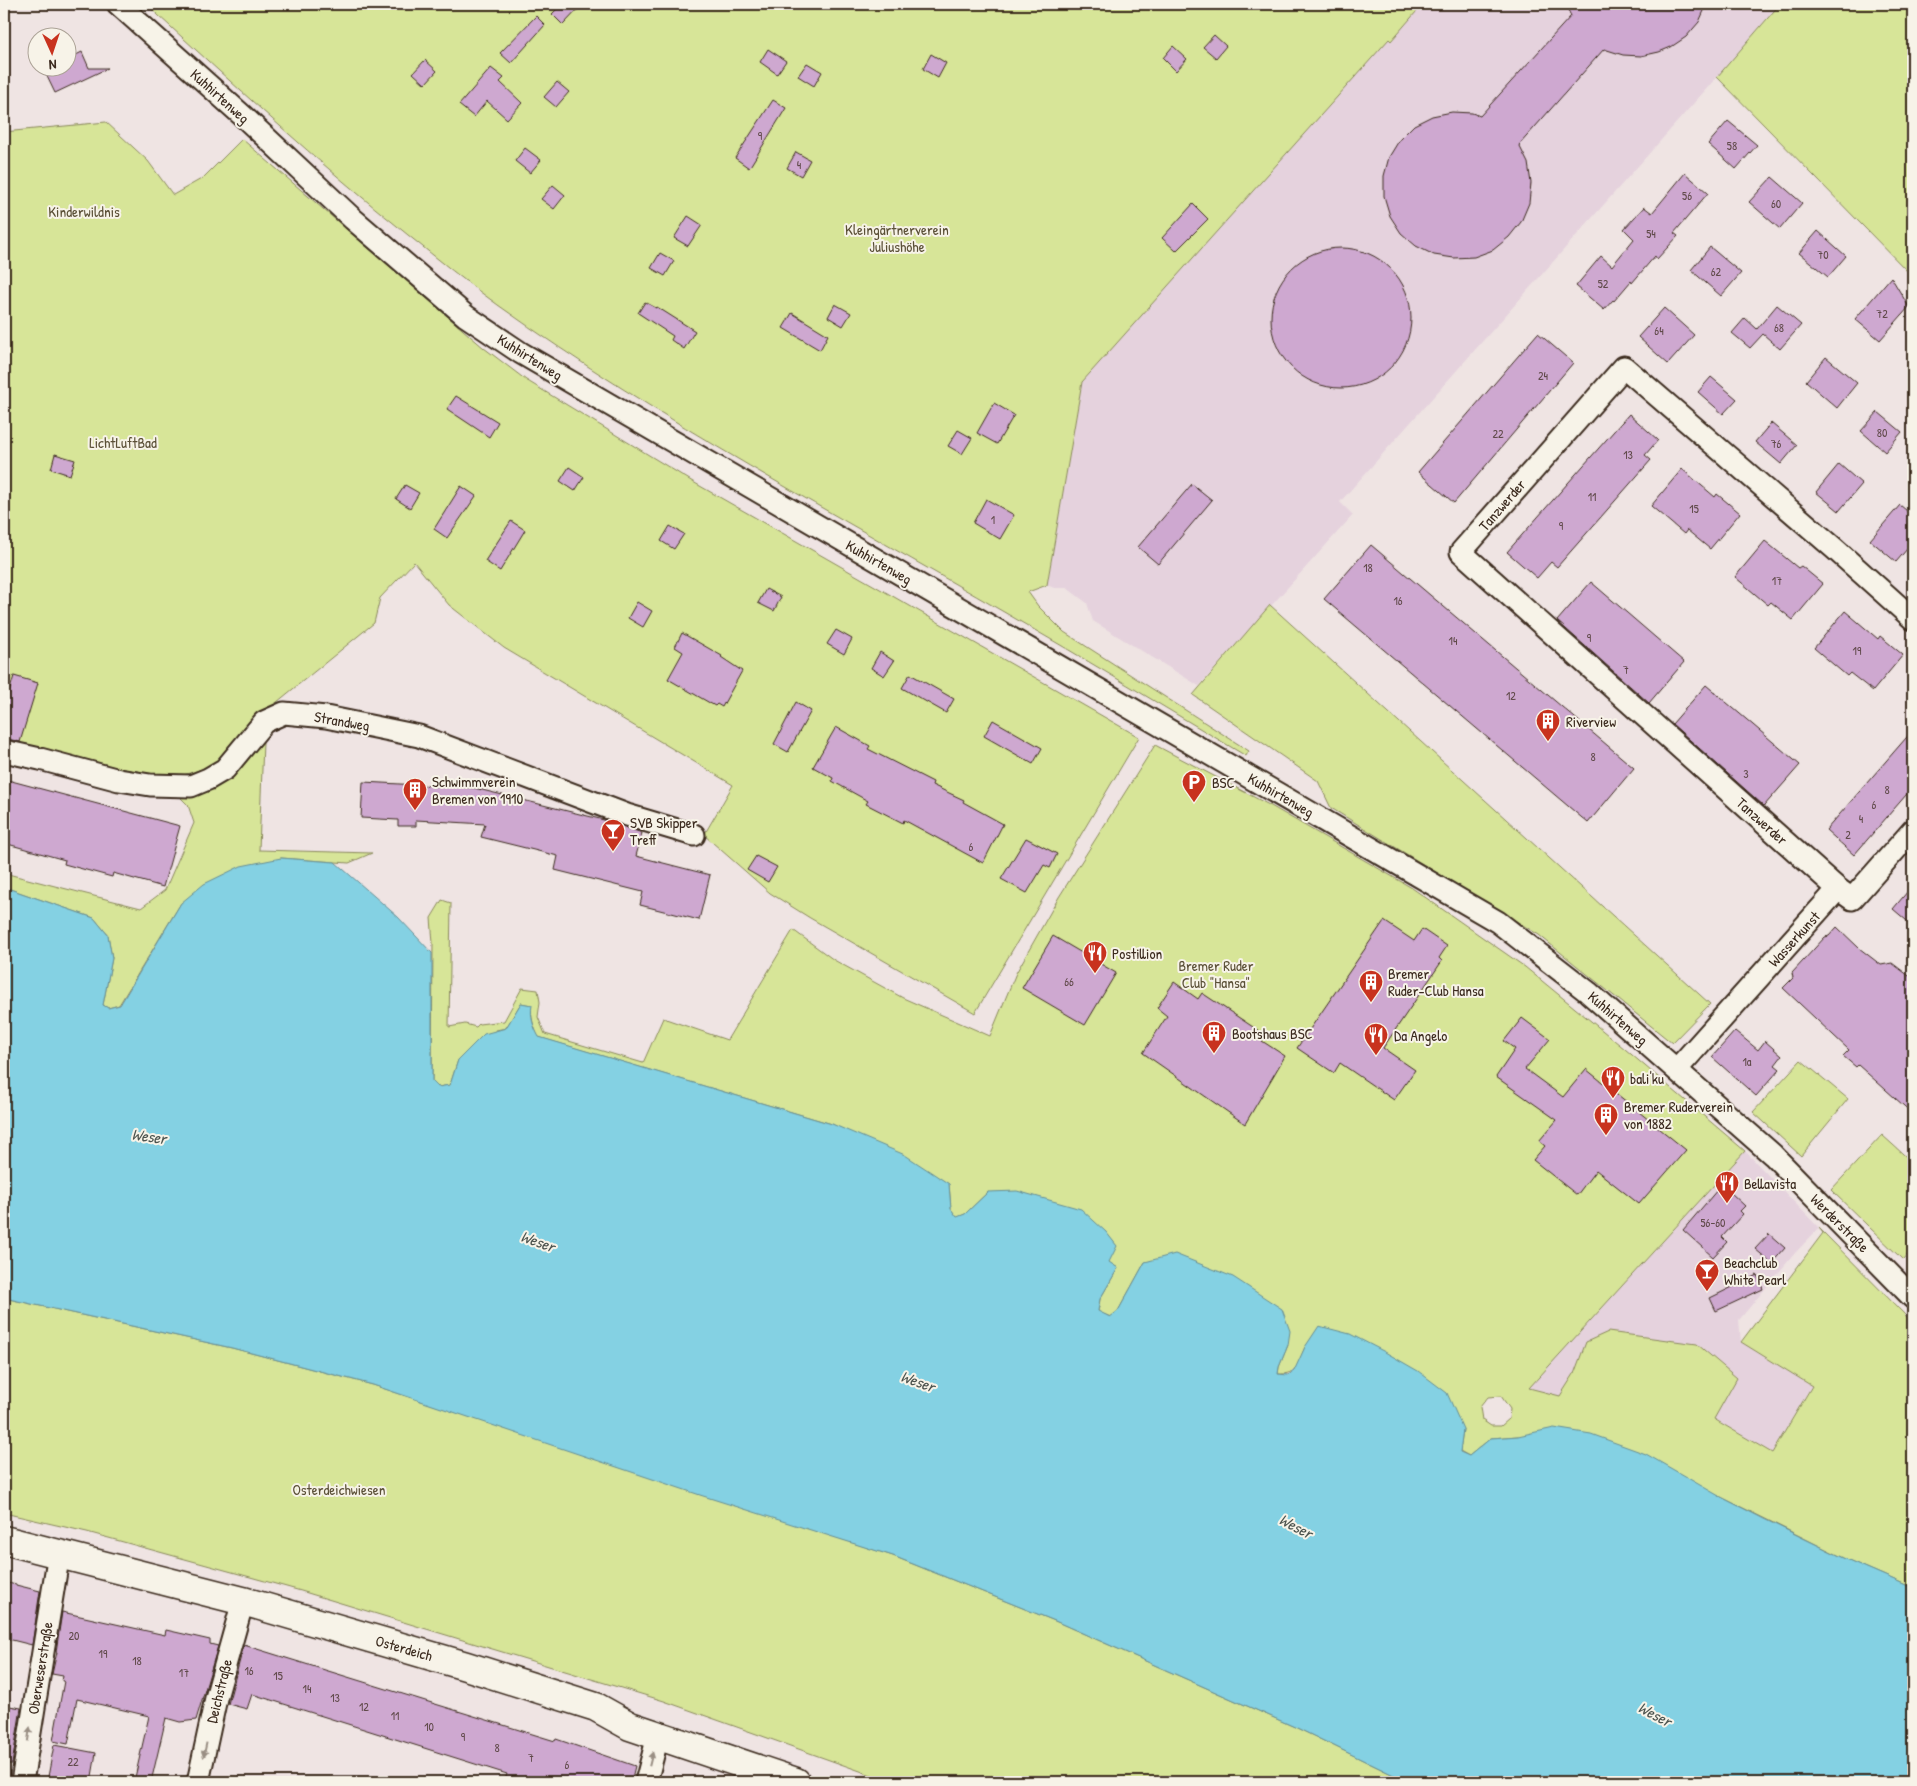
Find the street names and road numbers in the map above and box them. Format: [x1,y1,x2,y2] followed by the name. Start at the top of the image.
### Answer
[186,64,254,128] street label: Kuhhirtenweg
[493,329,567,385] street label: Kuhhirtenweg
[1474,474,1531,535] street label: Tanzwerder
[842,535,916,590] street label: Kuhhirtenweg
[313,706,372,736] street label: Strandweg
[1244,768,1318,823] street label: Kuhhirtenweg
[1732,792,1792,850] street label: Tanzwerder
[1763,906,1825,971] street label: Wasserkunst
[1584,986,1653,1050] street label: Kuhhirtenweg
[1806,1189,1874,1257] street label: Werderstraße
[22,1620,58,1716] street label: Oberweserstraße
[373,1630,435,1666] street label: Osterdeich
[201,1657,237,1725] street label: Deichstraße

